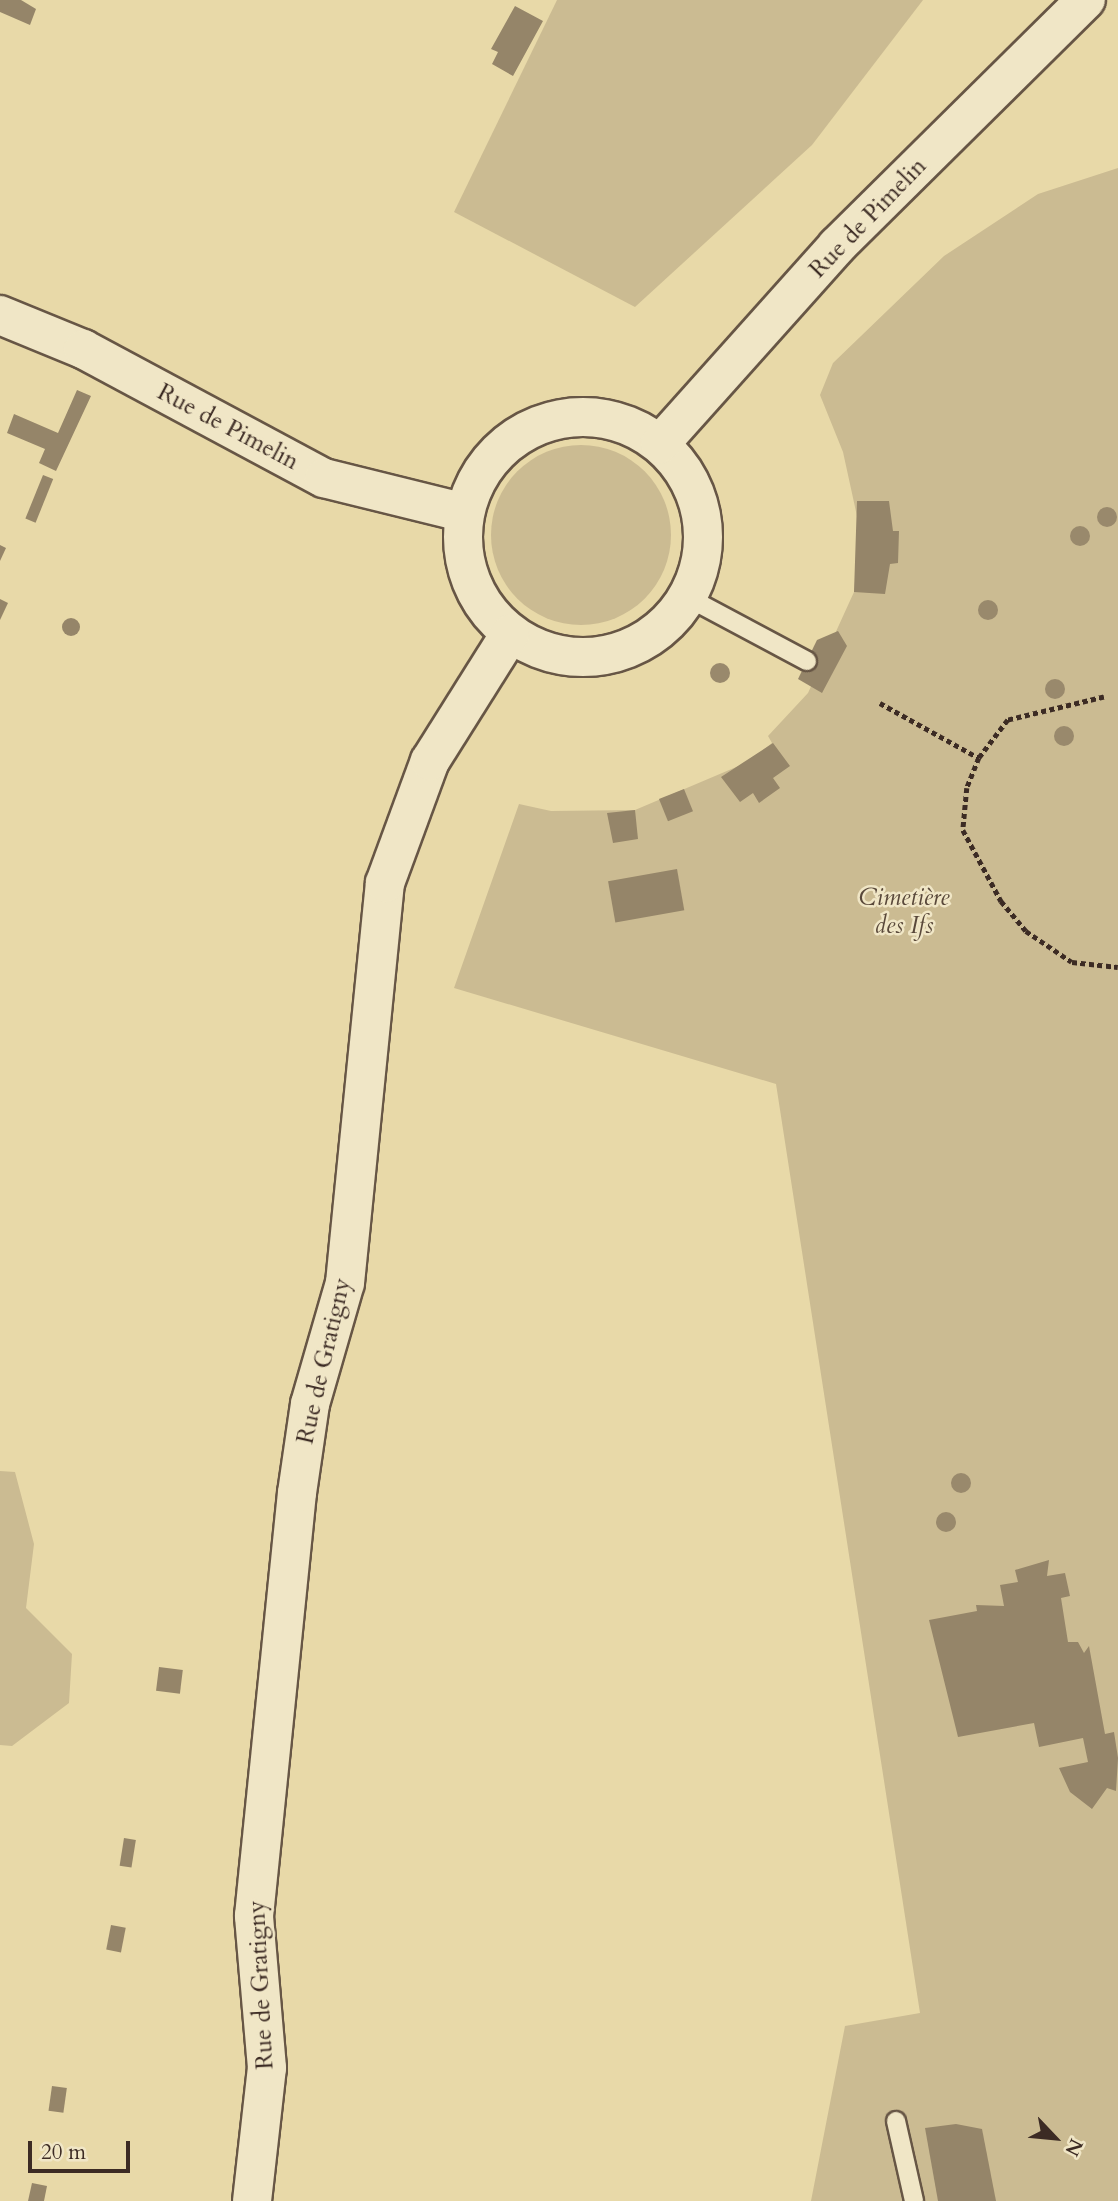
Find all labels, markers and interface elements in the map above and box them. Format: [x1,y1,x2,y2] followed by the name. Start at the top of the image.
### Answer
[803,152,933,284] street label: Rue de Pimelin
[152,378,304,476] street label: Rue de Pimelin
[858,884,950,940] park label: Cimetière des Ifs
[291,1275,357,1447] street label: Rue de Gratigny
[242,1900,280,2070] street label: Rue de Gratigny
[1020,2103,1090,2173] north arrow
[32,2128,133,2172] scale bar
[1059,2134,1089,2160] text: N
[41,2138,86,2167] text: 20 m

